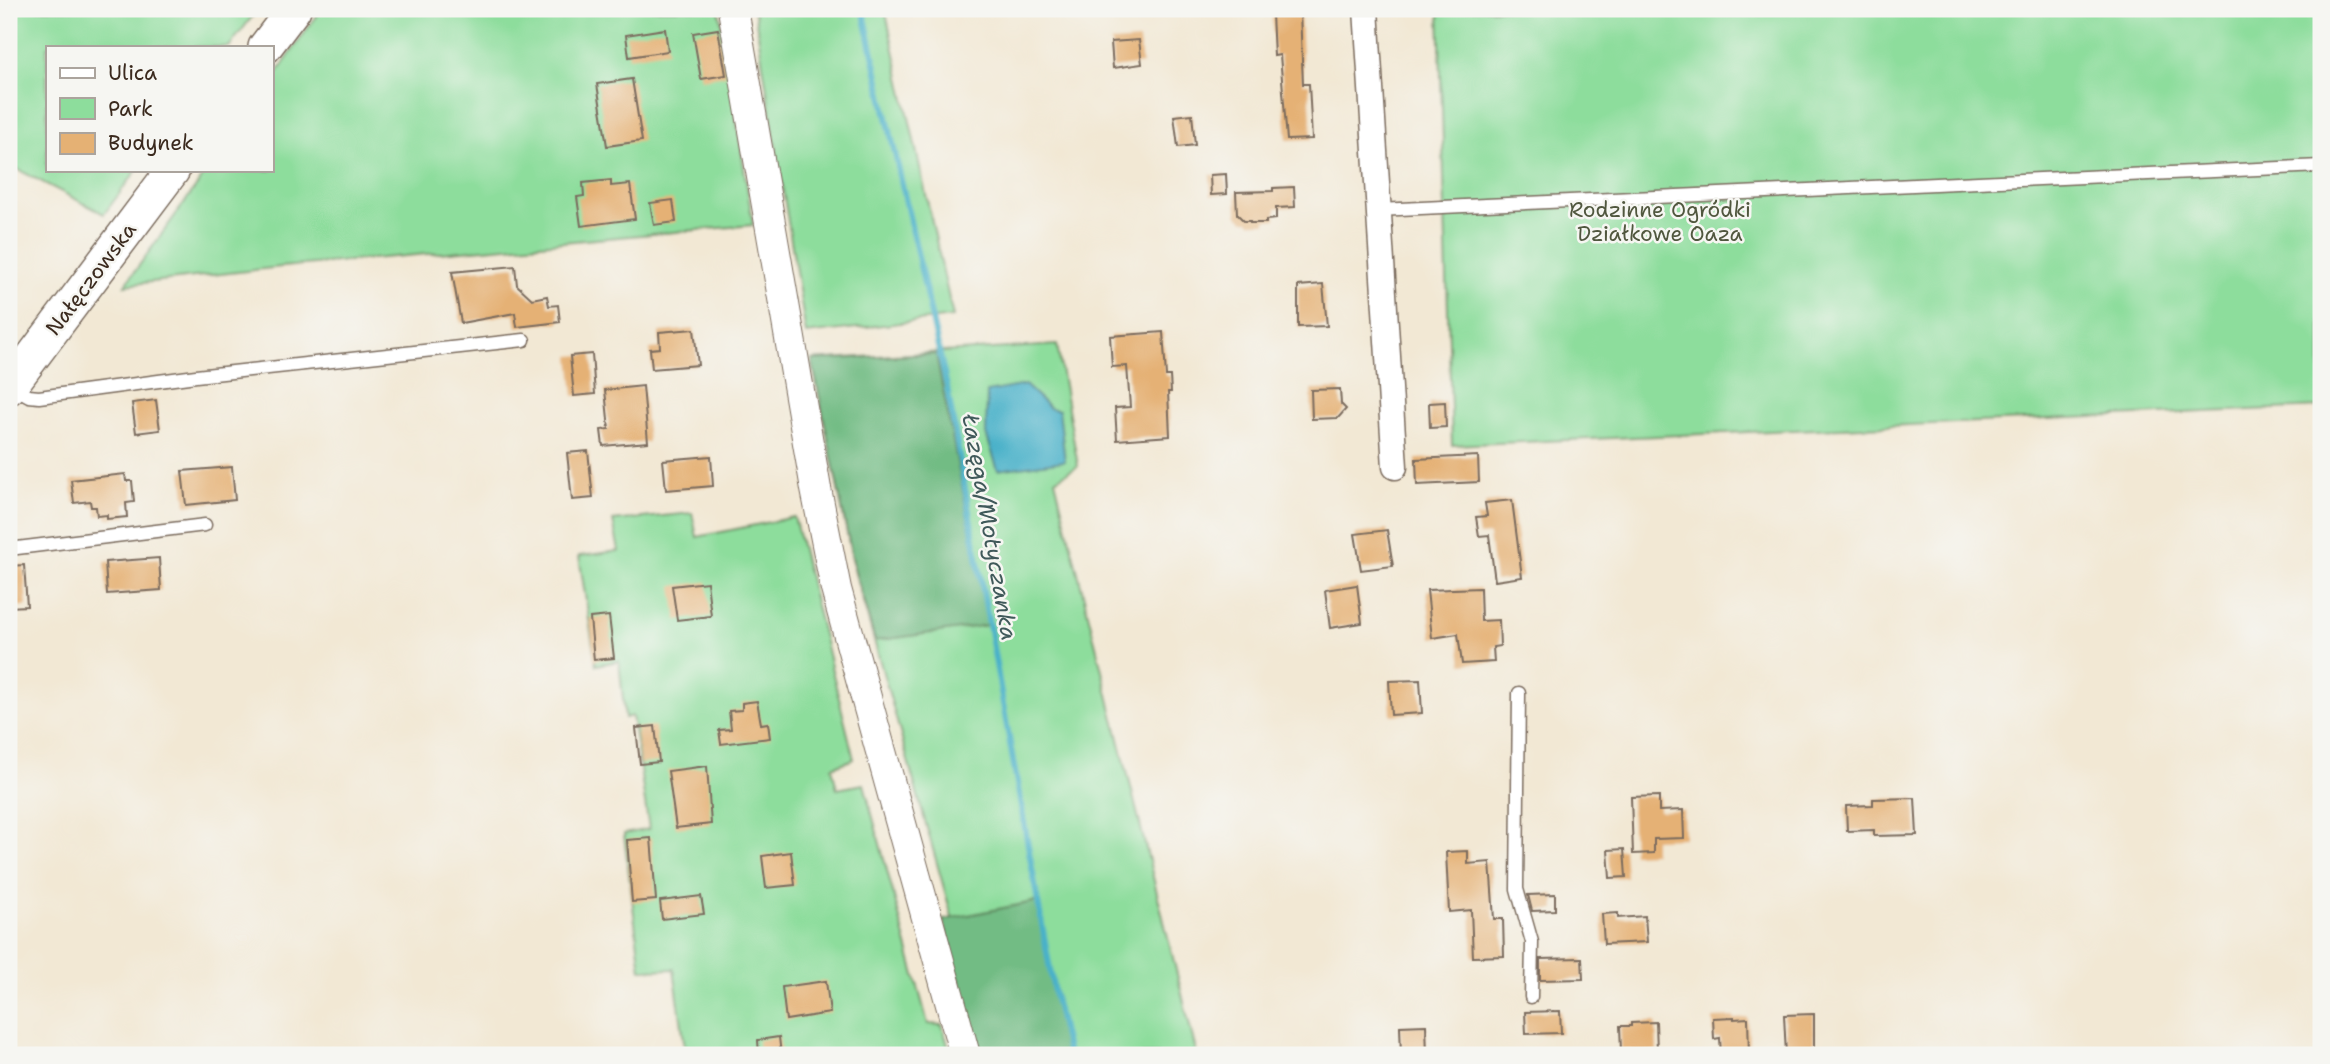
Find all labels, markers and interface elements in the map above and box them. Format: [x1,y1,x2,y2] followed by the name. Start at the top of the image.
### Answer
[46,46,273,172] legend
[108,59,157,87] text: Ulica
[108,95,153,123] text: Park
[108,129,194,157] text: Budynek
[1569,196,1751,248] park label: Rodzinne Ogródki Działkowe Oaza
[39,217,143,341] street label: Nałęczowska
[955,411,1025,642] water label: Łazęga/Motyczanka

